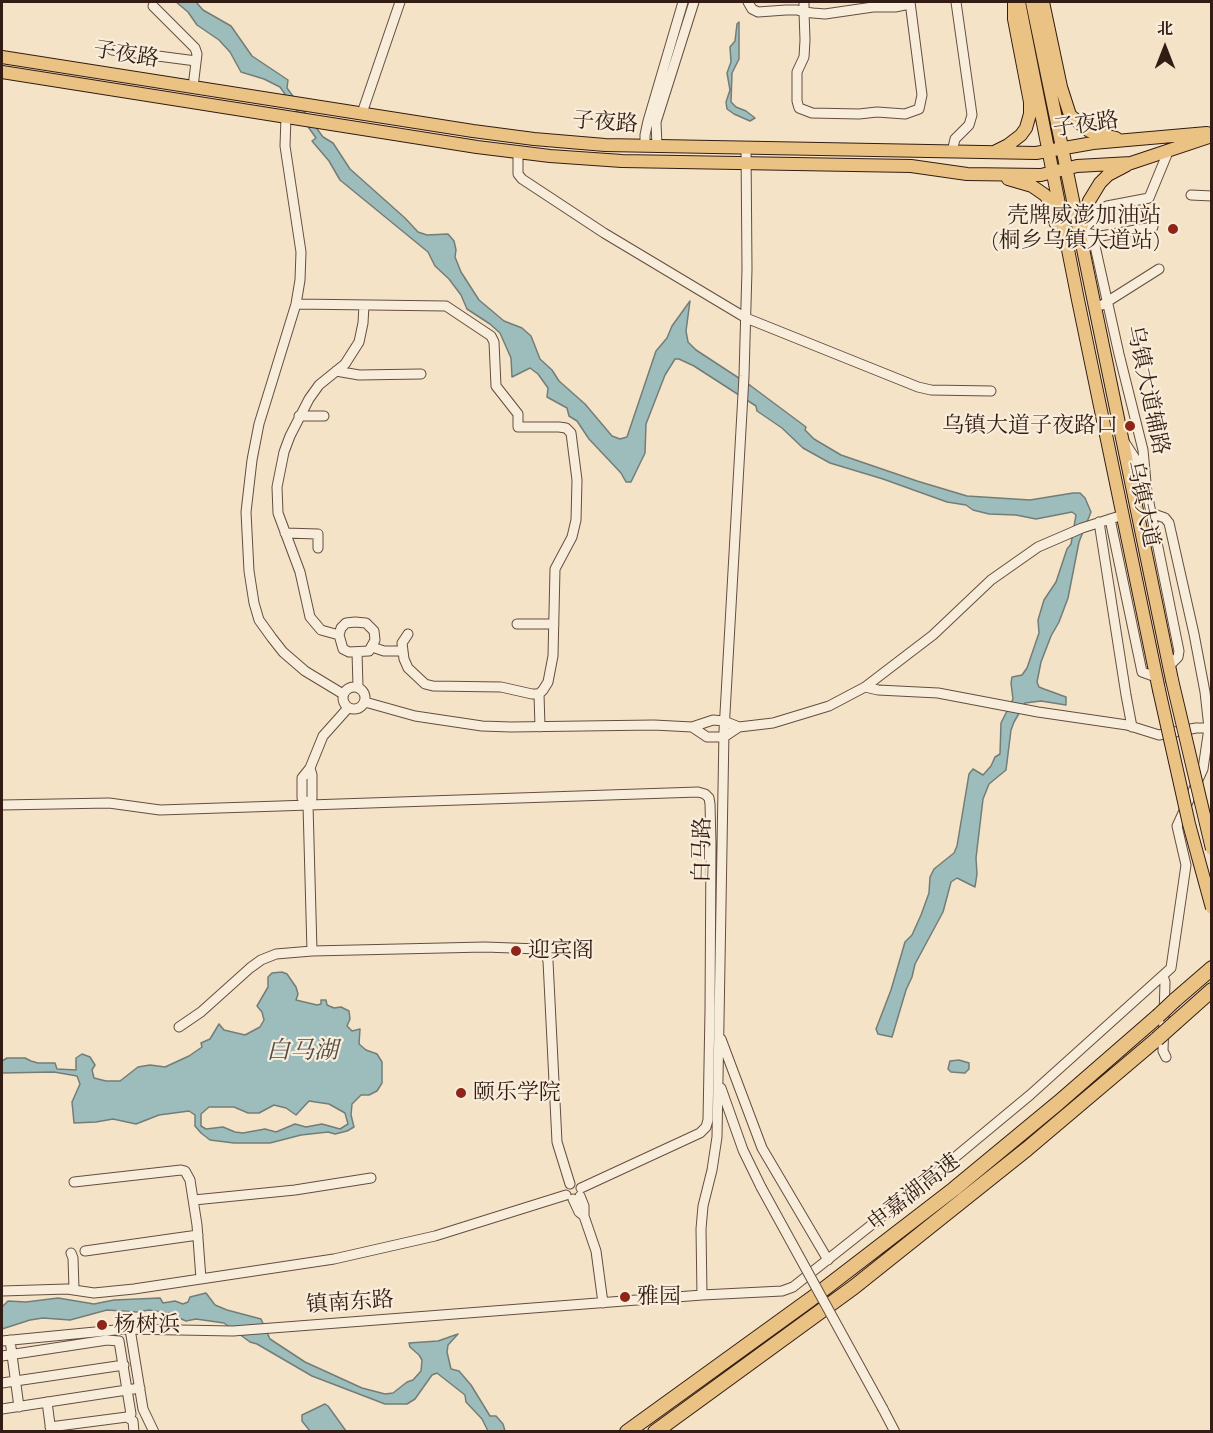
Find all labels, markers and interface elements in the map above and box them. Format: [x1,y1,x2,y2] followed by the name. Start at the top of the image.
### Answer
[1135,18,1195,78] north arrow
[1157,22,1173,38] text: 北
[91,37,161,73] street label: 子夜路
[1051,107,1121,143] street label: 子夜路
[571,108,639,138] street label: 子夜路
[991,203,1161,254] place label: 壳牌威澎加油站 (桐乡乌镇大道站)
[1166,222,1180,236] marker: 壳牌威澎加油站 (桐乡乌镇大道站)
[1120,323,1174,457] street label: 乌镇大道辅路
[942,413,1118,439] place label: 乌镇大道子夜路口
[1123,419,1137,433] marker: 乌镇大道子夜路口
[1120,458,1164,550] street label: 乌镇大道
[689,817,717,883] street label: 白马路
[528,938,594,964] place label: 迎宾阁
[509,944,523,958] marker: 迎宾阁
[266,1038,338,1066] water label: 白马湖
[473,1080,561,1106] place label: 颐乐学院
[454,1086,468,1100] marker: 颐乐学院
[863,1149,965,1237] street label: 申嘉湖高速
[637,1284,681,1310] place label: 雅园
[305,1287,395,1319] street label: 镇南东路
[618,1290,632,1304] marker: 雅园
[114,1312,180,1338] place label: 杨树浜
[95,1318,109,1332] marker: 杨树浜

